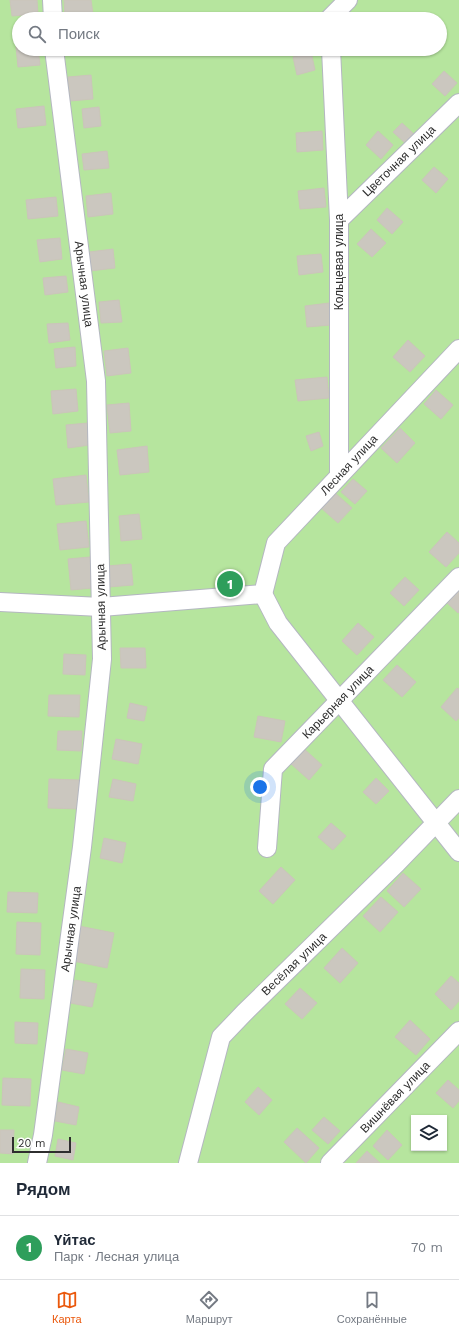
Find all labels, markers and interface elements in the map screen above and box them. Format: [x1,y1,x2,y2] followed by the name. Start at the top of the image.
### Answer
[12,12,447,56] search box
[26,23,48,45] icon: search
[58,25,100,43] text: Поиск
[360,122,439,199] street label: Цветочная улица
[332,213,346,310] street label: Кольцевая улица
[72,240,96,328] street label: Арычная улица
[317,432,381,498] street label: Лесная улица
[93,563,109,650] street label: Арычная улица
[217,569,243,599] pin: 1
[299,662,377,742] street label: Карьерная улица
[250,777,270,797] your location
[58,885,84,973] street label: Арычная улица
[259,929,330,998] street label: Весёлая улица
[357,1058,433,1136] street label: Вишнёвая улица
[411,1115,447,1151] map controls
[411,1115,447,1151] button: layers
[12,1135,71,1154] scale bar
[18,1137,46,1150] text: 20 m
[16,1179,71,1199] text: Рядом
[54,1231,96,1249] text: Үйтас
[26,1240,32,1255] text: 1
[411,1240,443,1255] text: 70 m
[54,1249,179,1264] text: Парк · Лесная улица
[52,1289,82,1326] tab: Карта
[186,1289,233,1326] tab: Маршрут
[337,1289,407,1326] tab: Сохранённые

